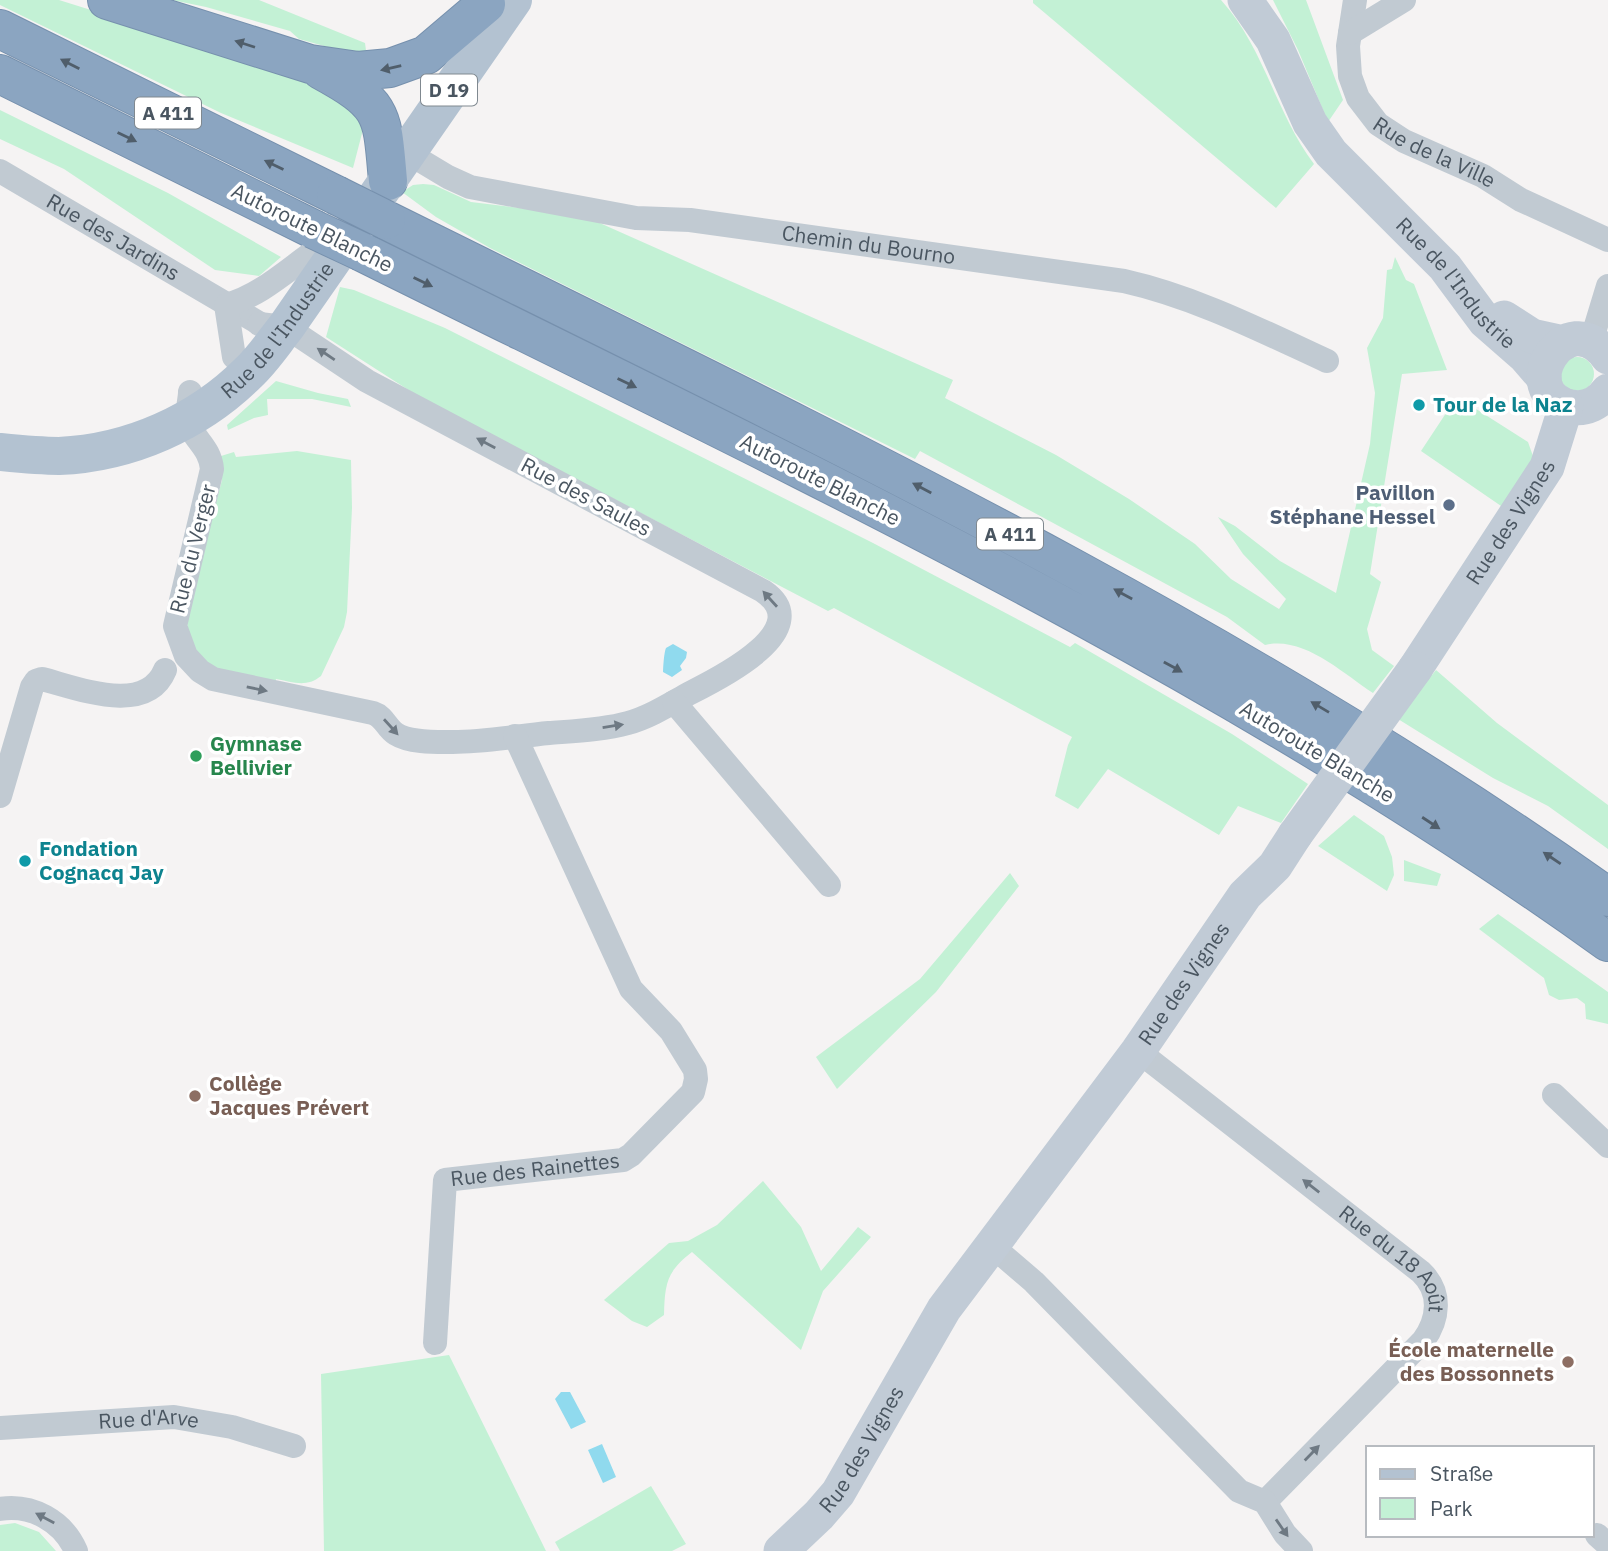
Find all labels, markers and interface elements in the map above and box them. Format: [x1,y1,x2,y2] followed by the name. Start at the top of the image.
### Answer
[234,38,255,49] one-way arrow
[60,59,80,70] one-way arrow
[379,62,401,73] one-way arrow
[421,74,477,106] road number: D 19
[135,97,201,128] road number: A 411
[1368,110,1502,194] street label: Rue de la Ville
[117,131,137,143] one-way arrow
[264,159,284,171] one-way arrow
[227,176,398,278] street label: Autoroute Blanche
[42,186,185,287] street label: Rue des Jardins
[1390,211,1522,355] street label: Rue de l'Industrie
[780,218,957,270] street label: Chemin du Bourno
[214,256,340,404] street label: Rue de l'Industrie
[413,277,433,288] one-way arrow
[317,348,336,361] one-way arrow
[617,378,637,389] one-way arrow
[1433,390,1573,418] place label: Tour de la Naz
[1411,397,1427,413] marker: Tour de la Naz
[736,427,905,532] street label: Autoroute Blanche
[475,437,495,449] one-way arrow
[517,450,656,542] street label: Rue des Saules
[1459,457,1561,590] street label: Rue des Vignes
[1270,478,1435,530] place label: Pavillon Stéphane Hessel
[162,481,222,616] street label: Rue du Verger
[911,482,931,494] one-way arrow
[1441,497,1457,513] marker: Pavillon Stéphane Hessel
[977,519,1043,550] road number: A 411
[1113,588,1132,600] one-way arrow
[762,591,778,608] one-way arrow
[1164,661,1183,673] one-way arrow
[246,683,268,694] one-way arrow
[1235,694,1400,808] street label: Autoroute Blanche
[1310,701,1329,714] one-way arrow
[383,718,399,736] one-way arrow
[602,720,624,731] one-way arrow
[210,729,302,781] place label: Gymnase Bellivier
[188,748,204,764] marker: Gymnase Bellivier
[1422,816,1440,830] one-way arrow
[39,834,165,886] place label: Fondation Cognacq Jay
[1542,851,1562,864] one-way arrow
[17,853,33,869] marker: Fondation Cognacq Jay
[1131,916,1235,1050] street label: Rue des Vignes
[209,1069,369,1121] place label: Collège Jacques Prévert
[187,1088,203,1104] marker: Collège Jacques Prévert
[449,1145,621,1192] street label: Rue des Rainettes
[1302,1179,1320,1193] one-way arrow
[1333,1198,1451,1314] street label: Rue du 18 Août
[1388,1335,1554,1387] place label: École maternelle des Bossonnets
[1560,1354,1576,1370] marker: École maternelle des Bossonnets
[812,1380,910,1518] street label: Rue des Vignes
[97,1402,201,1435] street label: Rue d'Arve
[1303,1445,1319,1462] one-way arrow
[1366,1446,1594,1537] legend
[1430,1459,1493,1487] text: Straße
[1430,1494,1473,1522] text: Park
[34,1512,54,1524] one-way arrow
[1275,1518,1288,1538] one-way arrow

